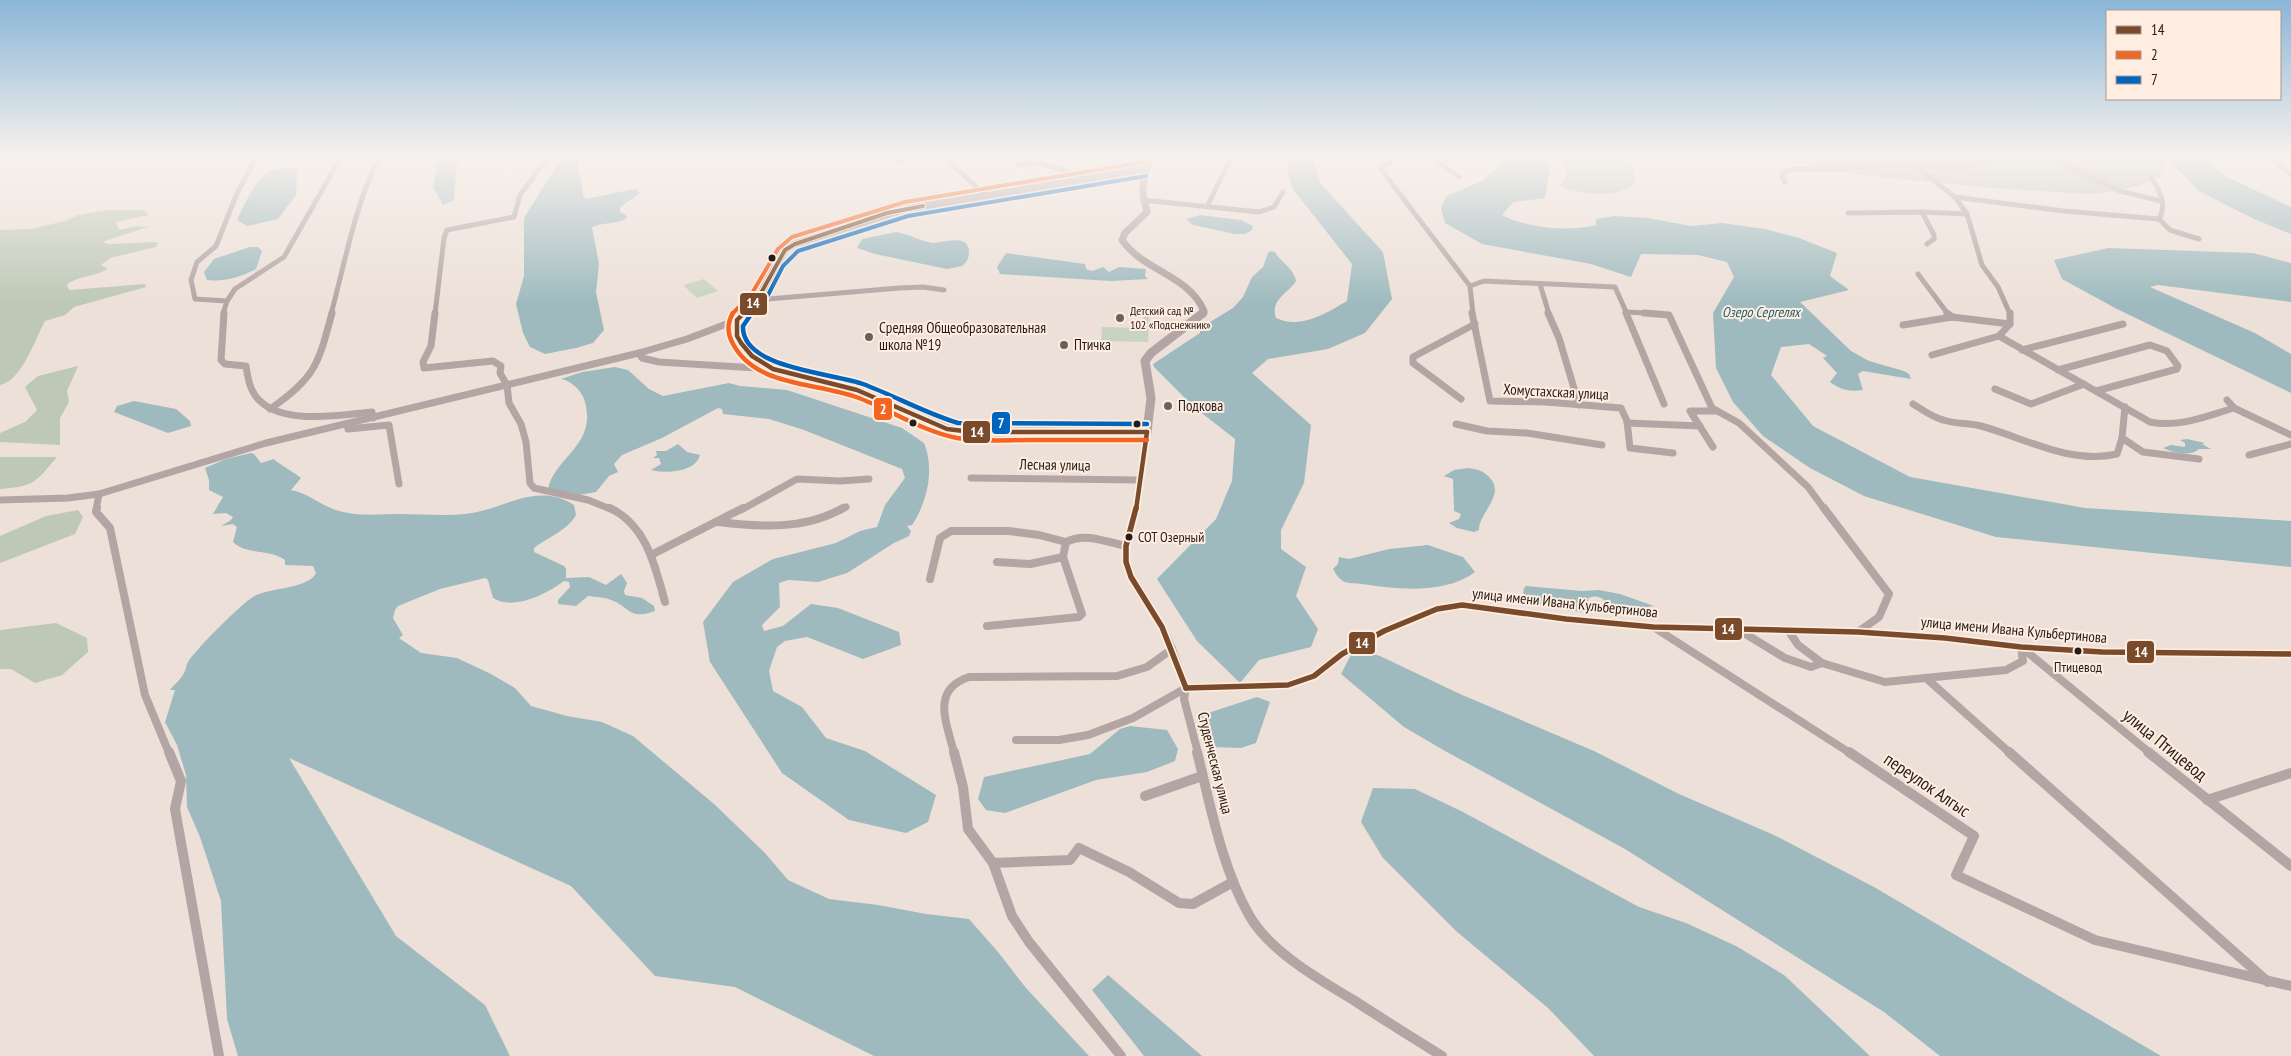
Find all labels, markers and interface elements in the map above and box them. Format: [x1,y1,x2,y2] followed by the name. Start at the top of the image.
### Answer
[2106,10,2281,100] legend
[2151,20,2165,39] text: 14
[2151,45,2158,64] text: 2
[2151,70,2158,89] text: 7
[767,253,777,263] unlabelled marker
[739,292,768,316] line badge: 14
[746,294,760,312] text: 14
[1130,303,1211,332] place label: Детский сад № 102 «Подснежник»
[1722,303,1802,321] water label: Озеро Сергелях
[1114,312,1126,324] marker: Детский сад № 102 «Подснежник»
[879,318,1046,354] place label: Средняя Общеобразовательная школа №19
[863,331,875,343] marker: Средняя Общеобразовательная школа №19
[1074,335,1111,354] place label: Птичка
[1058,339,1070,351] marker: Птичка
[1503,379,1609,404] street label: Хомустахская улица
[1178,396,1223,415] place label: Подкова
[873,397,893,421] line badge: 2
[880,400,886,418] text: 2
[1162,400,1174,412] marker: Подкова
[991,411,1011,435] line badge: 7
[998,414,1005,432] text: 7
[908,418,918,428] unlabelled marker
[1132,419,1142,429] unlabelled marker
[962,420,991,444] line badge: 14
[970,423,984,441] text: 14
[1018,454,1091,475] street label: Лесная улица
[1138,528,1204,546] place label: СОТ Озерный
[1124,532,1134,542] marker: СОТ Озерный
[1471,583,1659,622] street label: улица имени Ивана Кульбертинова
[1920,612,2108,647] street label: улица имени Ивана Кульбертинова
[1714,617,1743,641] line badge: 14
[1721,620,1735,638] text: 14
[1348,631,1376,655] line badge: 14
[1355,634,1369,652] text: 14
[2126,640,2155,664] line badge: 14
[2134,643,2148,661] text: 14
[2073,646,2083,656] marker: Птицевод
[2054,658,2102,676] place label: Птицевод
[2118,704,2212,786] street label: улица Птицевод
[1194,710,1237,816] street label: Студенческая улица
[1880,747,1975,822] street label: переулок Алгыс

